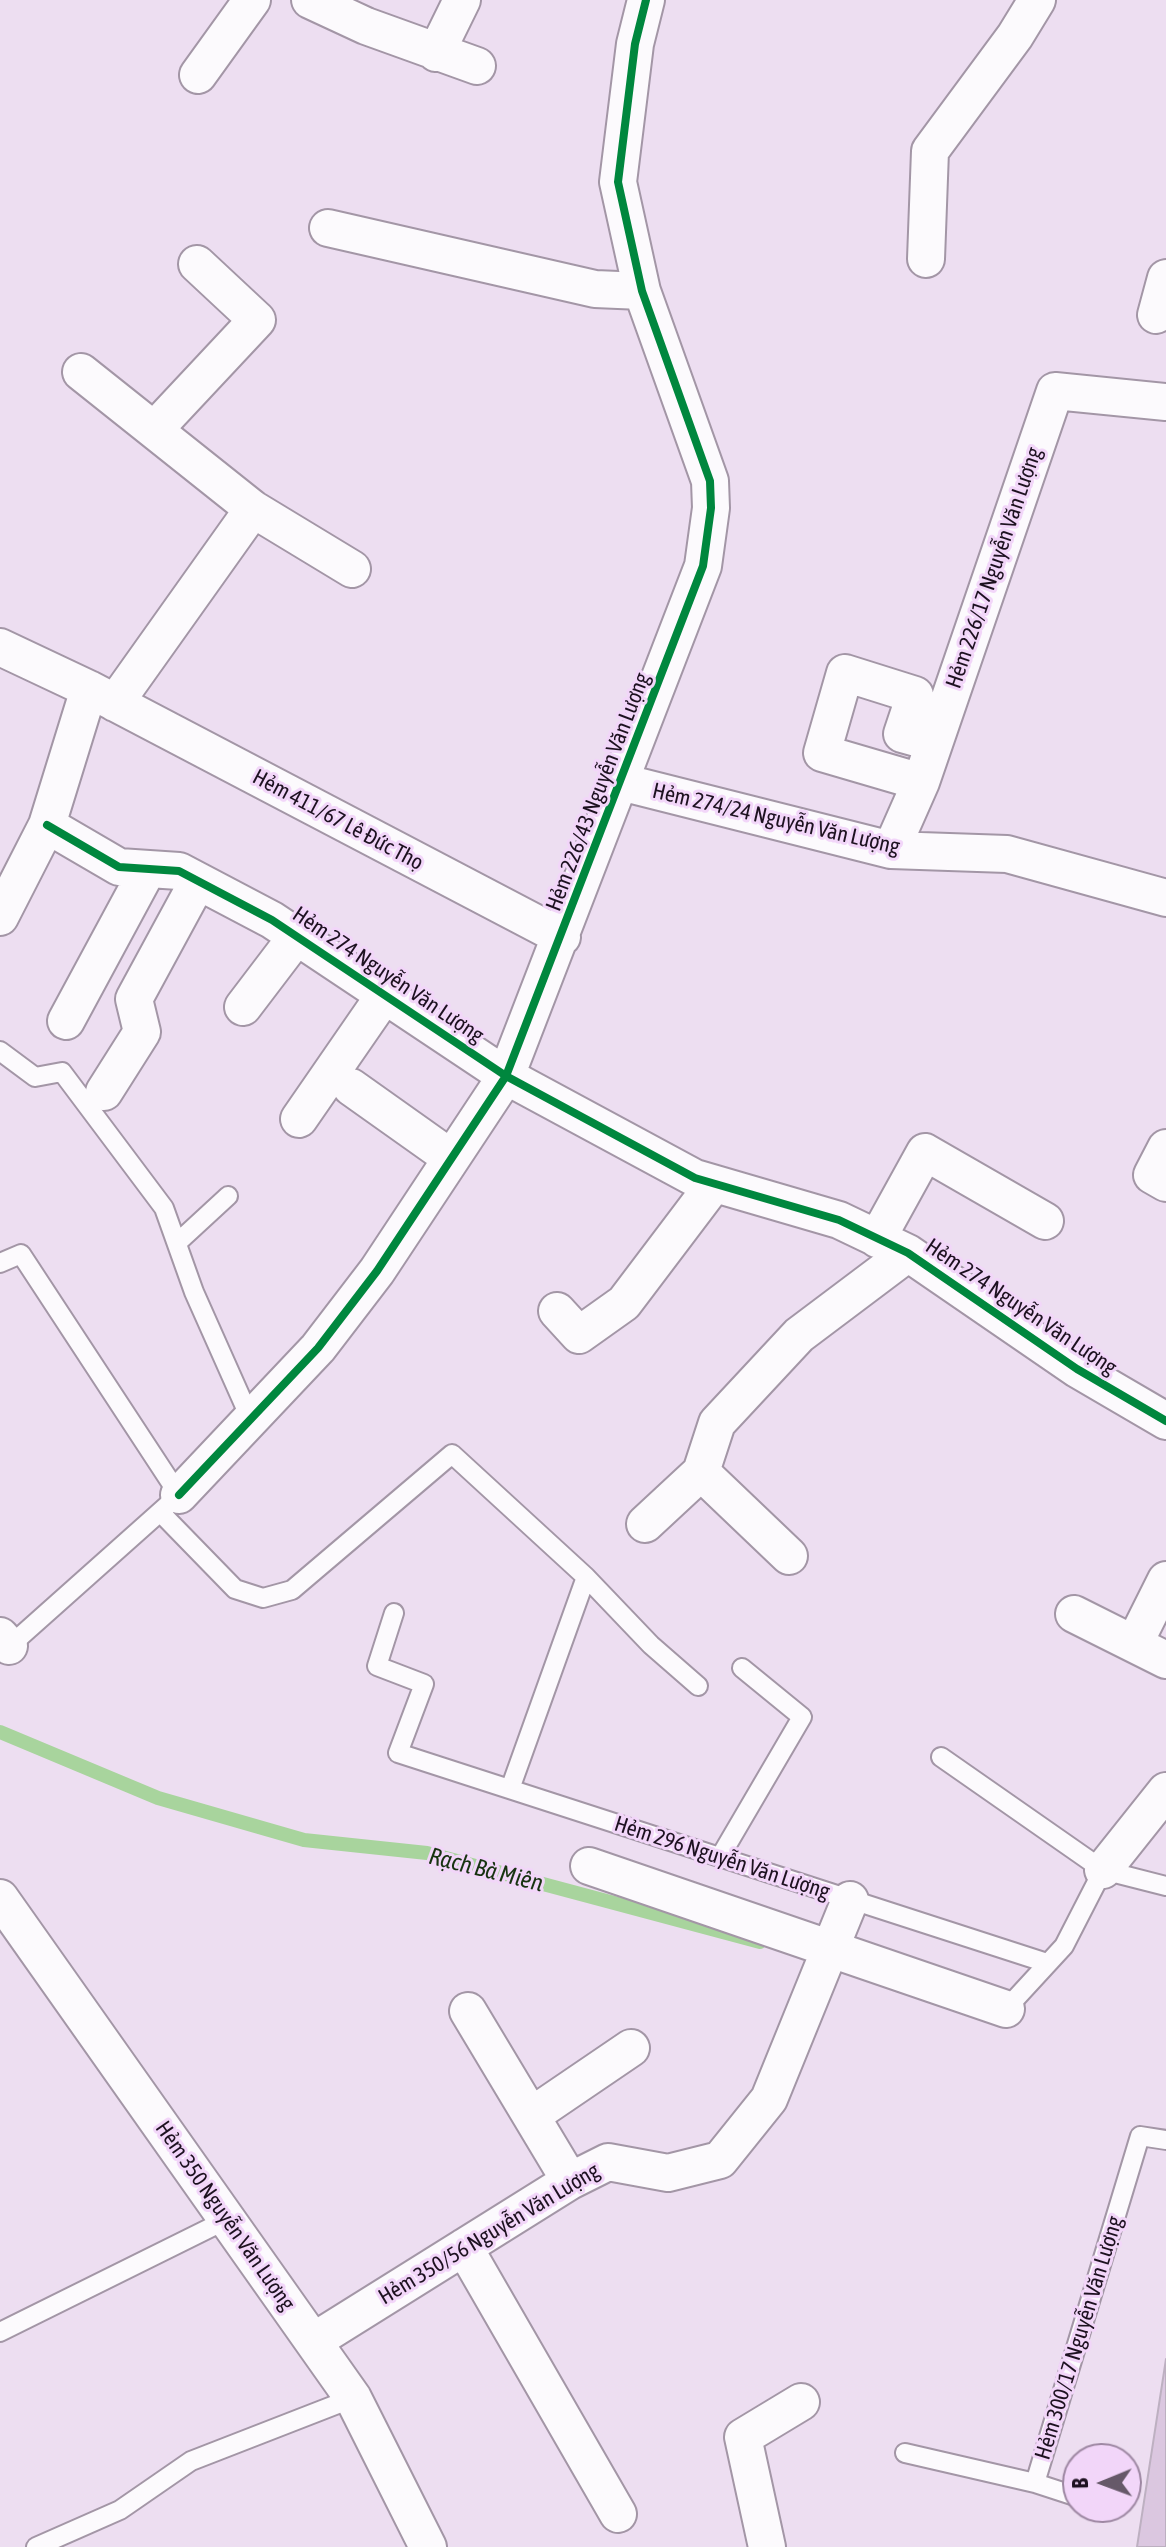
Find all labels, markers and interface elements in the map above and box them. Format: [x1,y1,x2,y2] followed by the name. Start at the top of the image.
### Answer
[940,444,1048,692] street label: Hẻm 226/17 Nguyễn Văn Lượng
[540,669,656,915] street label: Hẻm 226/43 Nguyễn Văn Lượng
[248,764,428,876] street label: Hẻm 411/67 Lê Đức Thọ
[650,778,902,860] street label: Hẻm 274/24 Nguyễn Văn Lượng
[287,901,489,1049] street label: Hẻm 274 Nguyễn Văn Lượng
[920,1233,1122,1381] street label: Hẻm 274 Nguyễn Văn Lượng
[611,1811,833,1905] street label: Hẻm 296 Nguyễn Văn Lượng
[426,1842,546,1898] water label: Rạch Bà Miên
[150,2116,300,2316] street label: Hẻm 350 Nguyễn Văn Lượng
[374,2158,604,2310] street label: Hẻm 350/56 Nguyễn Văn Lượng
[1029,2213,1129,2463] street label: Hẻm 300/17 Nguyễn Văn Lượng
[1062,2443,1142,2523] north arrow
[1067,2478,1093,2489] text: B

